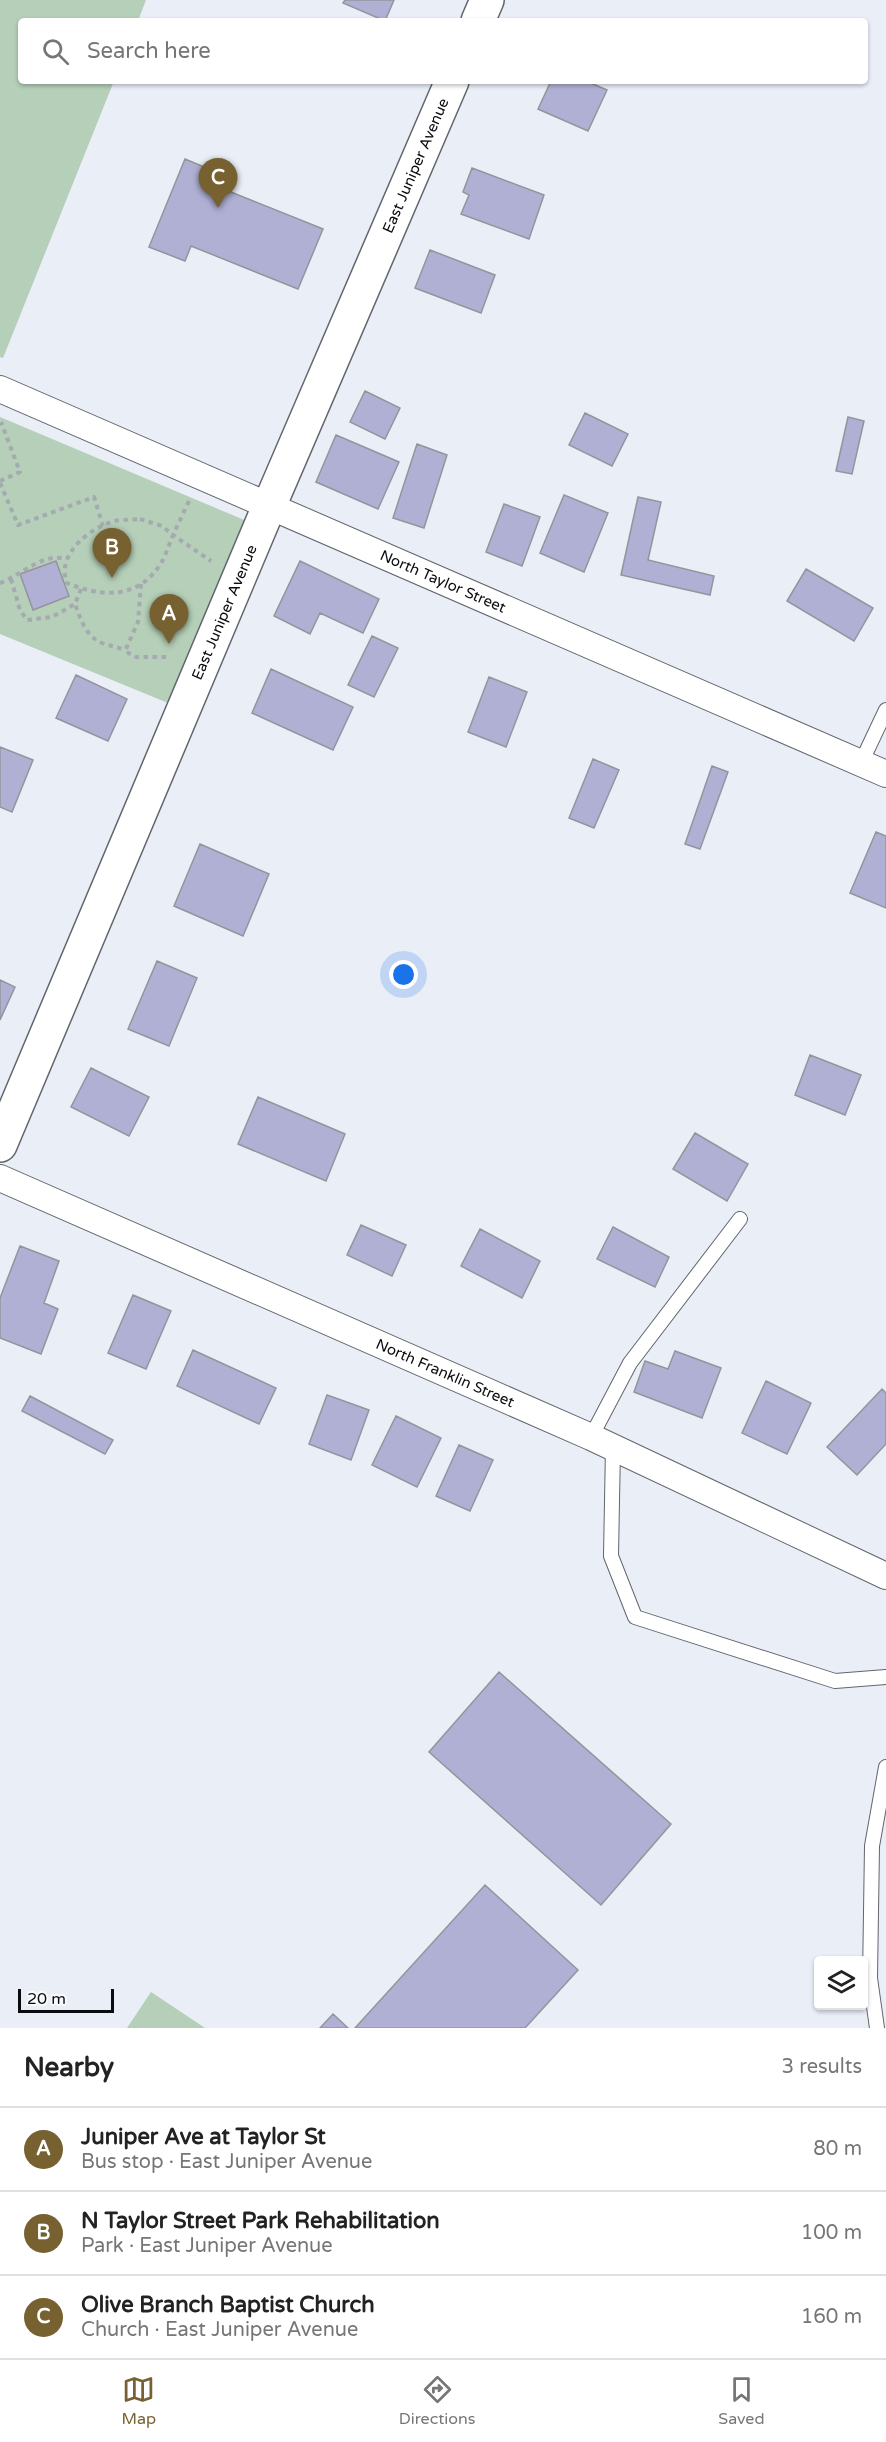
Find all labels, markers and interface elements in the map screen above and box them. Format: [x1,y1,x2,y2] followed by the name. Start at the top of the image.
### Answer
[18,18,868,84] search box
[39,35,72,68] icon: search
[87,38,211,64] text: Search here
[379,95,453,236] street label: East Juniper Avenue
[198,158,238,208] pin: C
[92,528,132,578] pin: B
[188,542,261,683] street label: East Juniper Avenue
[377,546,509,617] street label: North Taylor Street
[150,594,188,644] pin: A
[389,960,418,989] your location
[373,1335,517,1411] street label: North Franklin Street
[814,1956,868,2010] map controls
[814,1956,868,2010] button: layers
[18,1986,114,2014] scale bar
[27,1989,66,2009] text: 20 m
[24,2052,114,2083] text: Nearby
[782,2055,862,2079] text: 3 results
[81,2124,326,2150] text: Juniper Ave at Taylor St
[36,2137,51,2161] text: A
[813,2137,862,2161] text: 80 m
[81,2150,372,2174] text: Bus stop · East Juniper Avenue
[81,2208,440,2234] text: N Taylor Street Park Rehabilitation
[37,2221,50,2245] text: B
[801,2221,862,2245] text: 100 m
[81,2234,333,2258] text: Park · East Juniper Avenue
[81,2292,375,2318] text: Olive Branch Baptist Church
[37,2305,50,2329] text: C
[801,2305,862,2329] text: 160 m
[81,2318,358,2342] text: Church · East Juniper Avenue
[121,2373,156,2429] tab: Map
[399,2373,475,2429] tab: Directions
[718,2373,765,2429] tab: Saved

